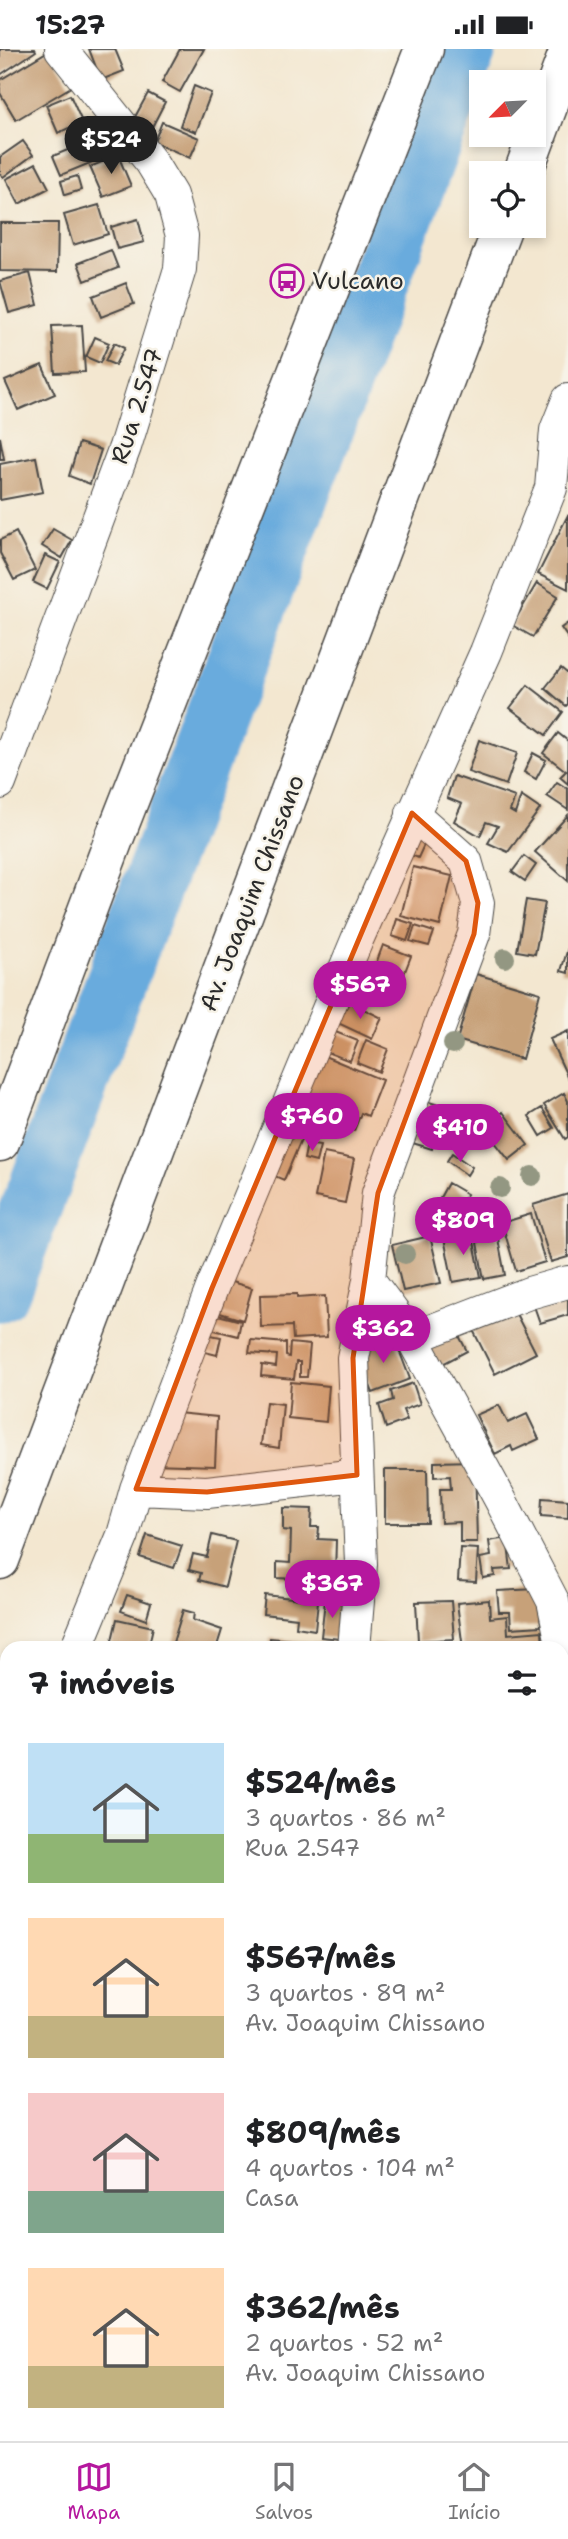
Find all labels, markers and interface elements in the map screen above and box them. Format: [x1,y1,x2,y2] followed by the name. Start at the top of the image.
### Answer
[35,7,105,42] text: 15:27
[469,70,546,147] north arrow
[469,70,546,238] map controls
[70,117,152,176] pin: $524
[81,124,141,154] text: $524
[469,161,546,238] button: locate
[268,262,306,300] bus stop icon: Vulcano
[312,265,404,297] place label: Vulcano
[103,344,171,468] street label: Rua 2.547
[192,770,312,1016] street label: Av. Joaquim Chissano
[319,961,401,1021] pin: $567
[329,969,391,999] text: $567
[271,1093,353,1153] pin: $760
[280,1101,344,1131] text: $760
[419,1105,501,1164] pin: $410
[432,1112,488,1142] text: $410
[422,1197,504,1257] pin: $809
[431,1205,495,1235] text: $809
[342,1305,424,1365] pin: $362
[351,1313,415,1343] text: $362
[291,1561,373,1620] pin: $367
[301,1568,363,1598] text: $367
[28,1663,175,1704] text: 7 imóveis
[503,1664,541,1702] icon: filters
[245,1762,396,1803] text: $524/mês
[84,1771,168,1855] icon: home
[245,1803,446,1833] text: 3 quartos · 86 m²
[245,1833,360,1863] text: Rua 2.547
[245,1937,396,1978] text: $567/mês
[84,1946,168,2030] icon: home
[245,1978,445,2008] text: 3 quartos · 89 m²
[245,2008,486,2038] text: Av. Joaquim Chissano
[245,2112,401,2153] text: $809/mês
[84,2121,168,2205] icon: home
[245,2153,455,2183] text: 4 quartos · 104 m²
[245,2183,298,2213] text: Casa
[245,2287,400,2328] text: $362/mês
[84,2296,168,2380] icon: home
[245,2328,443,2358] text: 2 quartos · 52 m²
[245,2358,486,2388] text: Av. Joaquim Chissano
[68,2458,120,2525] tab: Mapa
[255,2458,313,2525] tab: Salvos
[448,2458,500,2525] tab: Início

